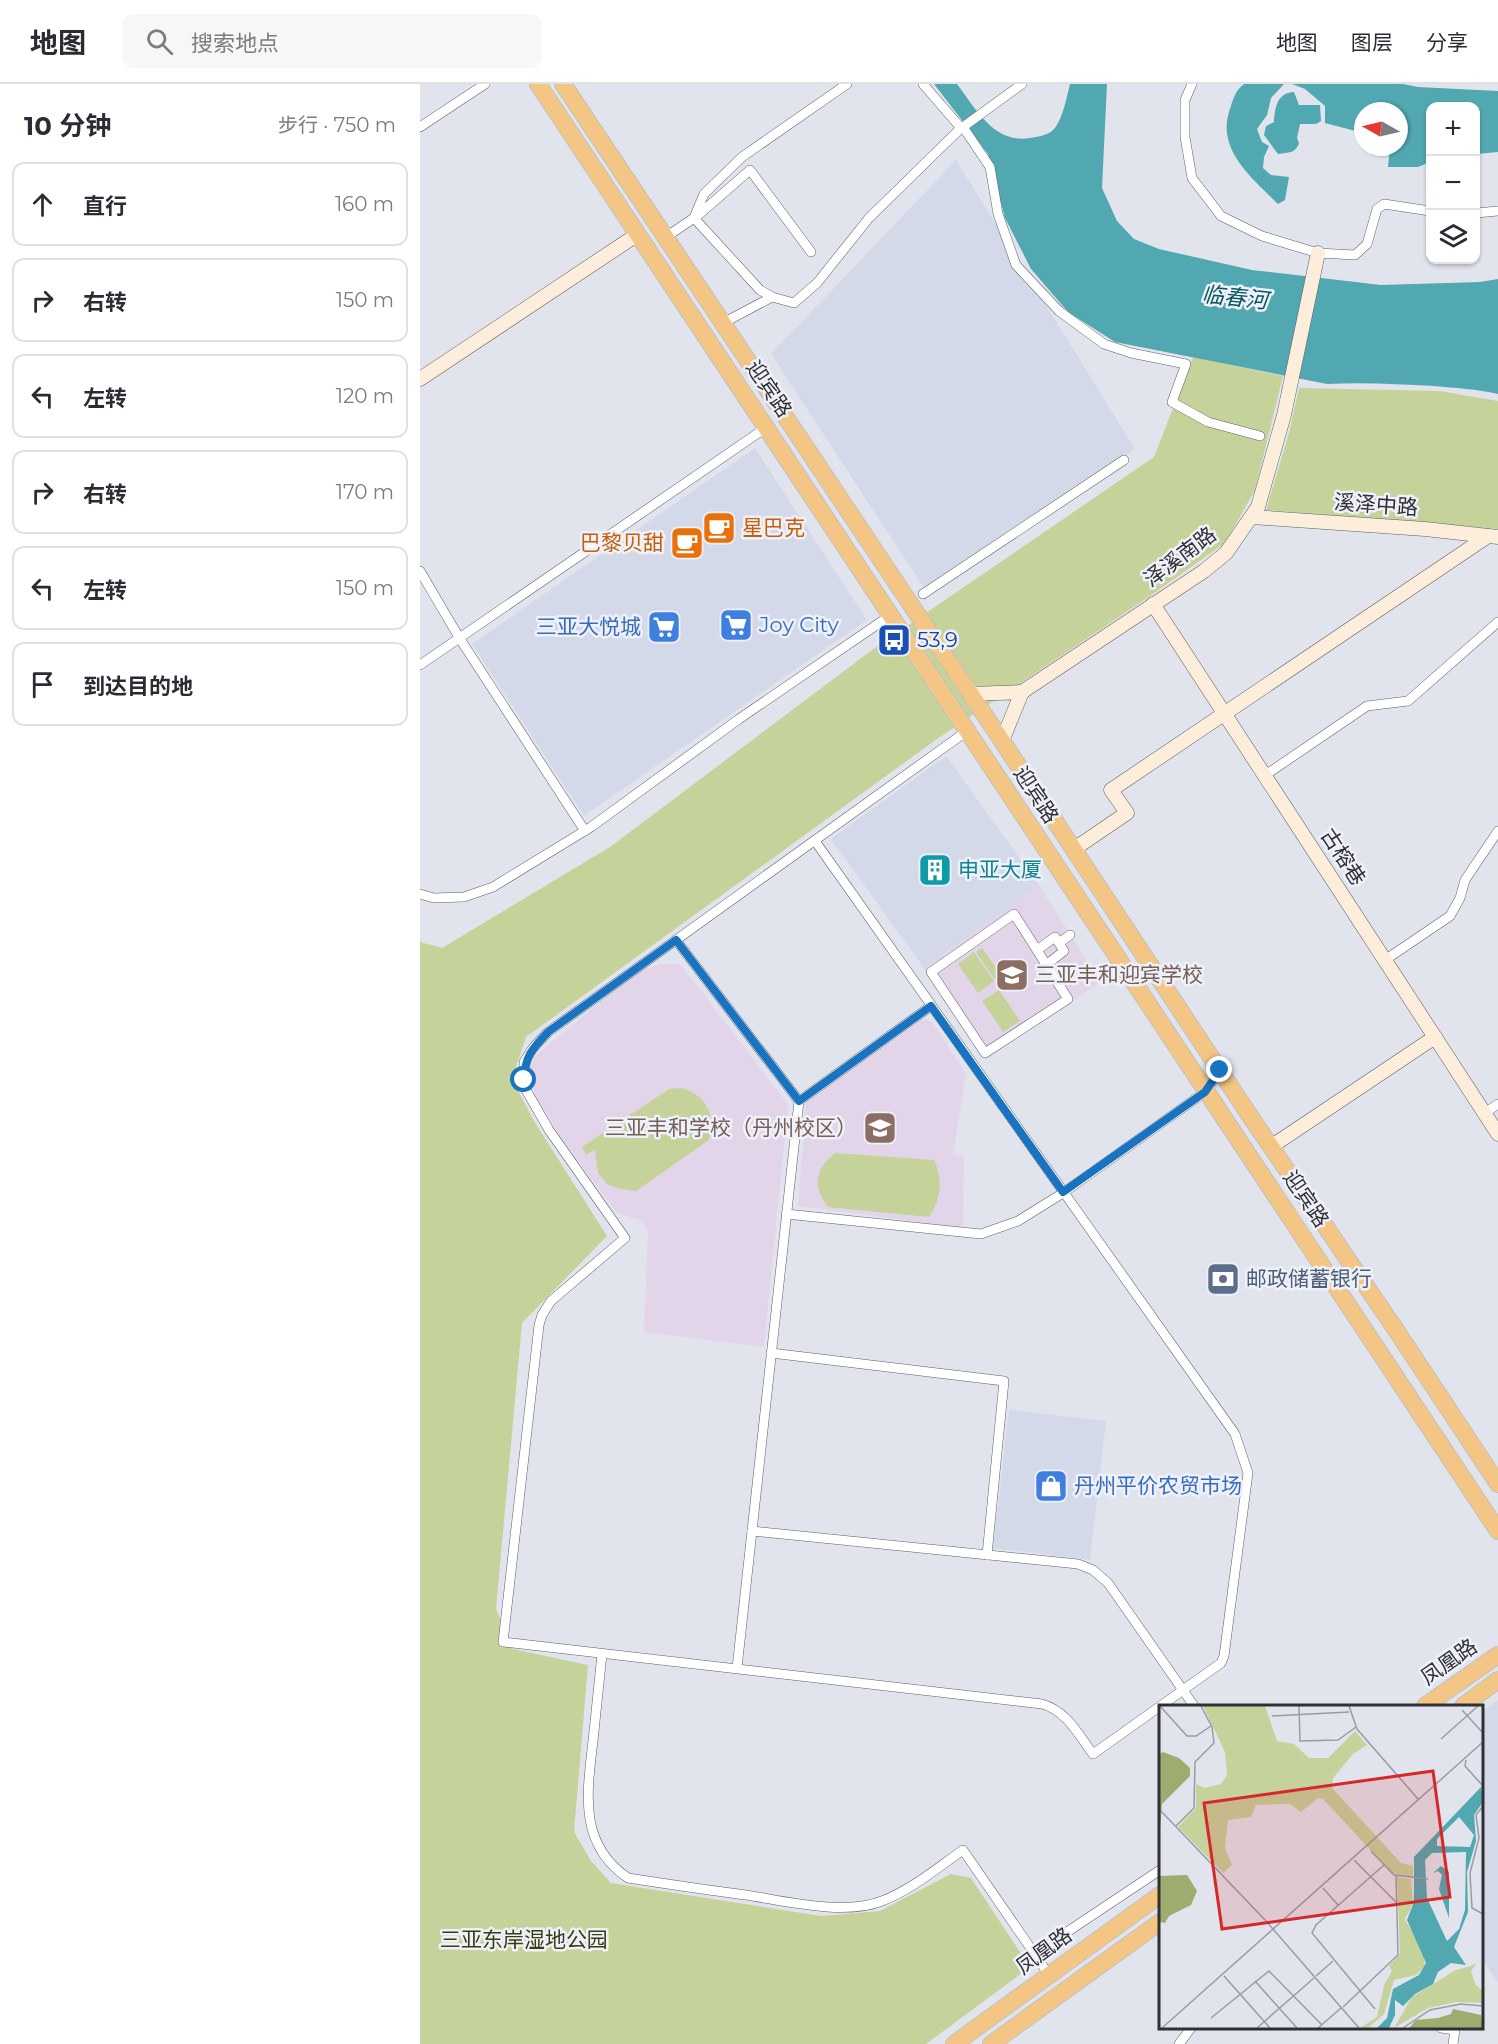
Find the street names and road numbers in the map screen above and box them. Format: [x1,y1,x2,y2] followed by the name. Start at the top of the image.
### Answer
[741,356,797,422] street label: 迎宾路
[1333,489,1419,520] street label: 溪泽中路
[1139,521,1221,592] street label: 泽溪南路
[1009,762,1064,828] street label: 迎宾路
[1316,824,1371,890] street label: 古榕巷
[1278,1166,1334,1232] street label: 迎宾路
[1416,1633,1482,1690] street label: 凤凰路
[1011,1922,1077,1979] street label: 凤凰路

